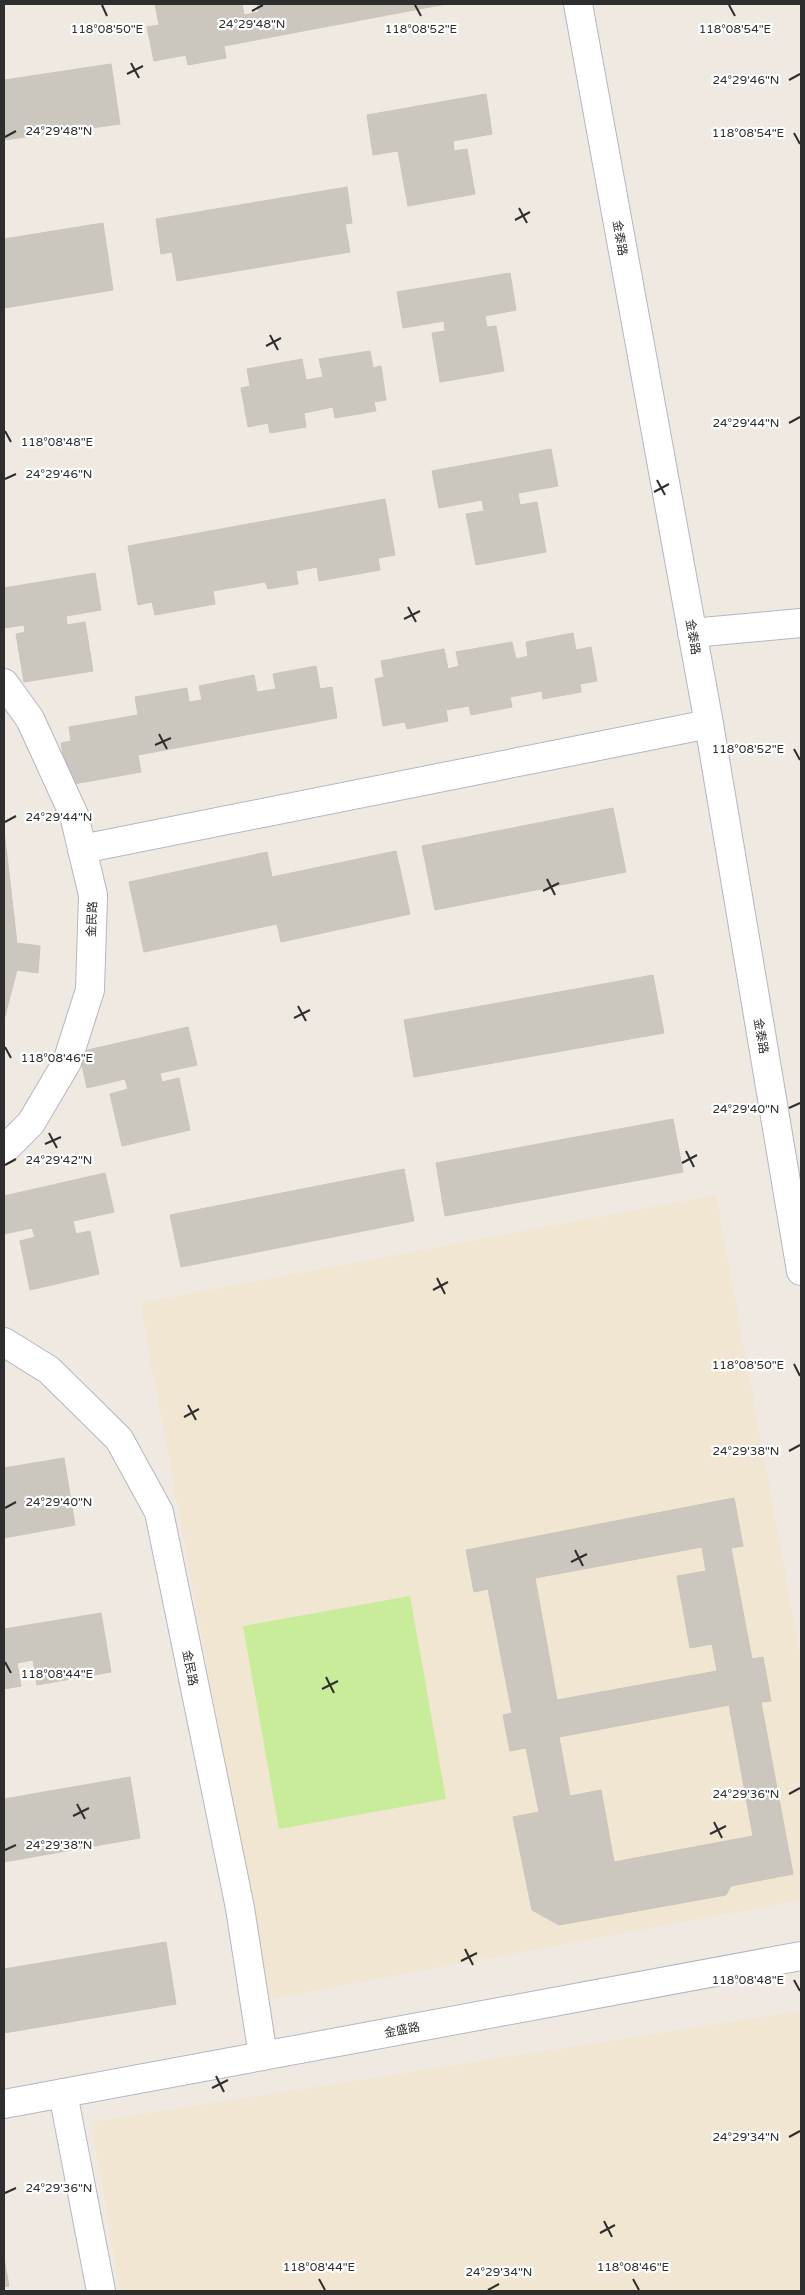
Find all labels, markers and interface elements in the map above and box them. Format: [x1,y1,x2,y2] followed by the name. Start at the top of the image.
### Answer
[219,17,286,31] text: 24°29'48"N
[71,22,144,36] text: 118°08'50"E
[385,22,458,36] text: 118°08'52"E
[699,22,772,36] text: 118°08'54"E
[713,73,780,87] text: 24°29'46"N
[26,124,93,138] text: 24°29'48"N
[712,126,785,140] text: 118°08'54"E
[610,219,630,257] street label: 金泰路
[713,416,780,430] text: 24°29'44"N
[21,435,94,449] text: 118°08'48"E
[26,467,93,481] text: 24°29'46"N
[683,618,703,656] street label: 金泰路
[712,742,785,756] text: 118°08'52"E
[26,810,93,824] text: 24°29'44"N
[84,901,100,937] street label: 金民路
[751,1017,771,1055] street label: 金泰路
[21,1051,94,1065] text: 118°08'46"E
[713,1102,780,1116] text: 24°29'40"N
[26,1153,93,1167] text: 24°29'42"N
[712,1358,785,1372] text: 118°08'50"E
[713,1444,780,1458] text: 24°29'38"N
[26,1495,93,1509] text: 24°29'40"N
[180,1649,200,1687] street label: 金民路
[21,1667,94,1681] text: 118°08'44"E
[713,1787,780,1801] text: 24°29'36"N
[26,1838,93,1852] text: 24°29'38"N
[712,1973,785,1987] text: 118°08'48"E
[383,2020,421,2040] street label: 金盛路
[713,2130,780,2144] text: 24°29'34"N
[26,2181,93,2195] text: 24°29'36"N
[283,2260,356,2274] text: 118°08'44"E
[597,2260,670,2274] text: 118°08'46"E
[466,2265,533,2279] text: 24°29'34"N

